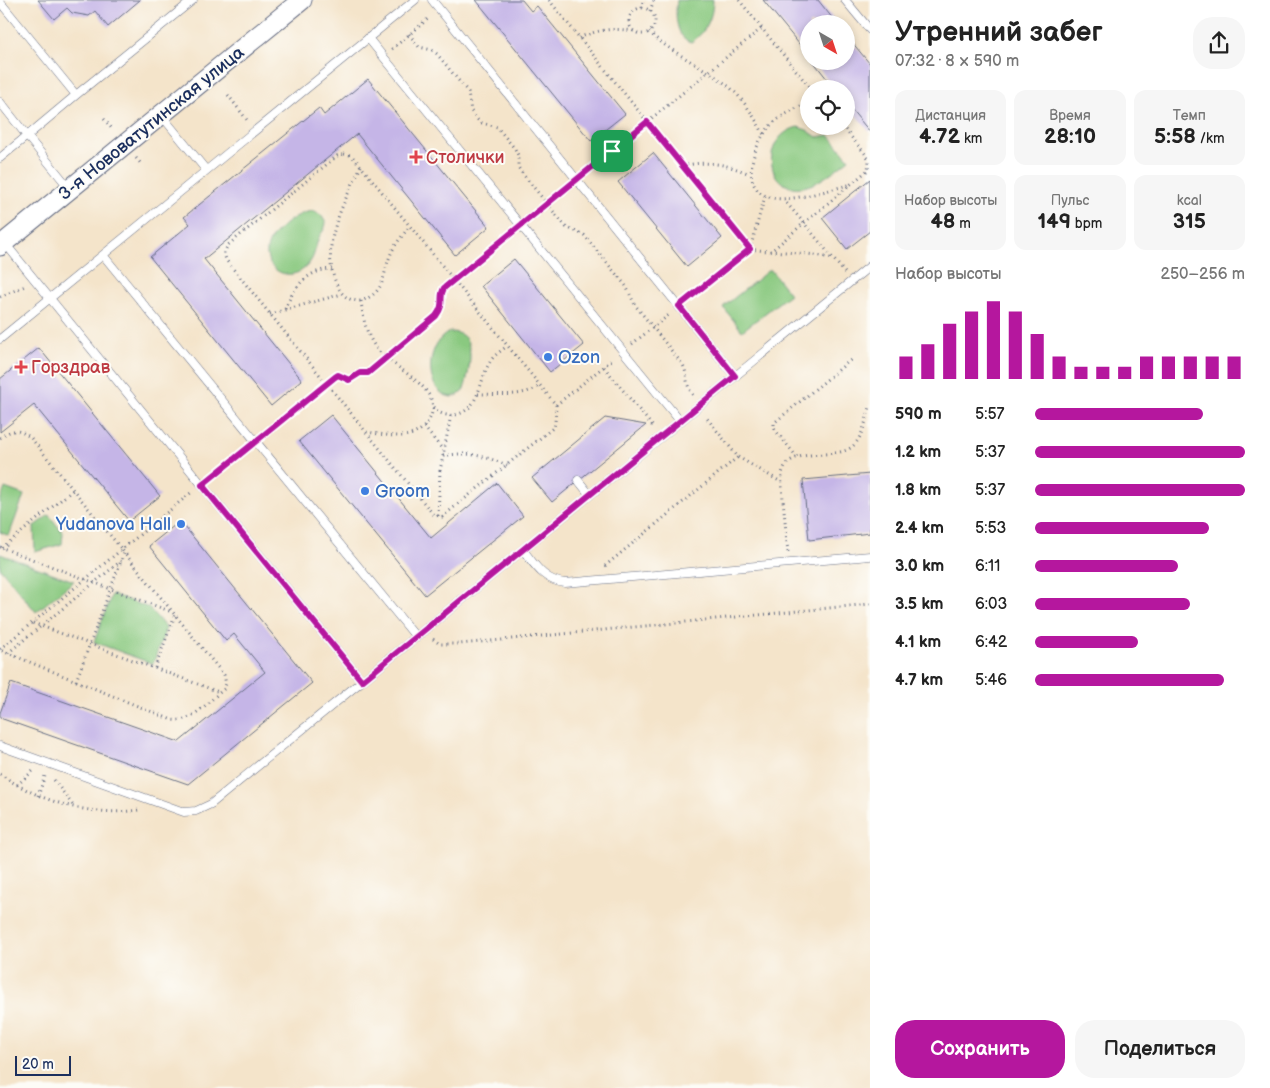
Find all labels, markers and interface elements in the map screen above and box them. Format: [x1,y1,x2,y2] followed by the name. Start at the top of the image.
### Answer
[800,15,855,70] north arrow
[800,15,855,135] map controls
[895,16,1103,49] text: Утренний забег
[1193,17,1245,69] button: share
[54,42,249,205] street label: 3-я Нововатутинская улица
[895,52,1019,71] text: 07:32 · 8 × 590 m
[800,80,855,135] button: locate
[915,107,986,124] text: Дистанция
[1049,107,1091,124] text: Время
[1173,107,1206,124] text: Темп
[919,124,960,149] text: 4.72
[1044,124,1096,149] text: 28:10
[1154,124,1196,149] text: 5:58
[591,130,633,172] pin
[960,130,982,147] text: km
[1196,130,1225,147] text: /km
[598,137,626,165] icon: arrive
[426,147,505,168] place label: Столички
[410,151,422,163] marker: Столички
[904,192,997,209] text: Набор высоты
[1051,192,1089,209] text: Пульс
[1177,192,1202,209] text: kcal
[930,209,955,234] text: 48
[1038,209,1071,234] text: 149
[1173,209,1206,234] text: 315
[955,215,971,232] text: m
[1071,215,1102,232] text: bpm
[895,265,1002,284] text: Набор высоты
[1161,265,1245,284] text: 250–256 m
[558,347,600,368] place label: Ozon
[542,351,554,363] marker: Ozon
[31,357,111,378] place label: Горздрав
[15,361,27,373] marker: Горздрав
[895,405,942,424] text: 590 m
[975,405,1004,424] text: 5:57
[895,443,941,462] text: 1.2 km
[975,443,1005,462] text: 5:37
[375,481,430,502] place label: Groom
[895,481,941,500] text: 1.8 km
[975,481,1005,500] text: 5:37
[359,485,371,497] marker: Groom
[55,514,171,535] place label: Yudanova Hall
[175,518,187,530] marker: Yudanova Hall
[895,519,944,538] text: 2.4 km
[975,519,1006,538] text: 5:53
[895,557,944,576] text: 3.0 km
[975,557,1000,576] text: 6:11
[895,595,943,614] text: 3.5 km
[975,595,1007,614] text: 6:03
[895,633,941,652] text: 4.1 km
[975,633,1007,652] text: 6:42
[895,671,943,690] text: 4.7 km
[975,671,1007,690] text: 5:46
[895,1020,1065,1078] button: Сохранить
[1075,1020,1245,1078] button: Поделиться
[15,1053,71,1076] scale bar
[22,1056,54,1073] text: 20 m

